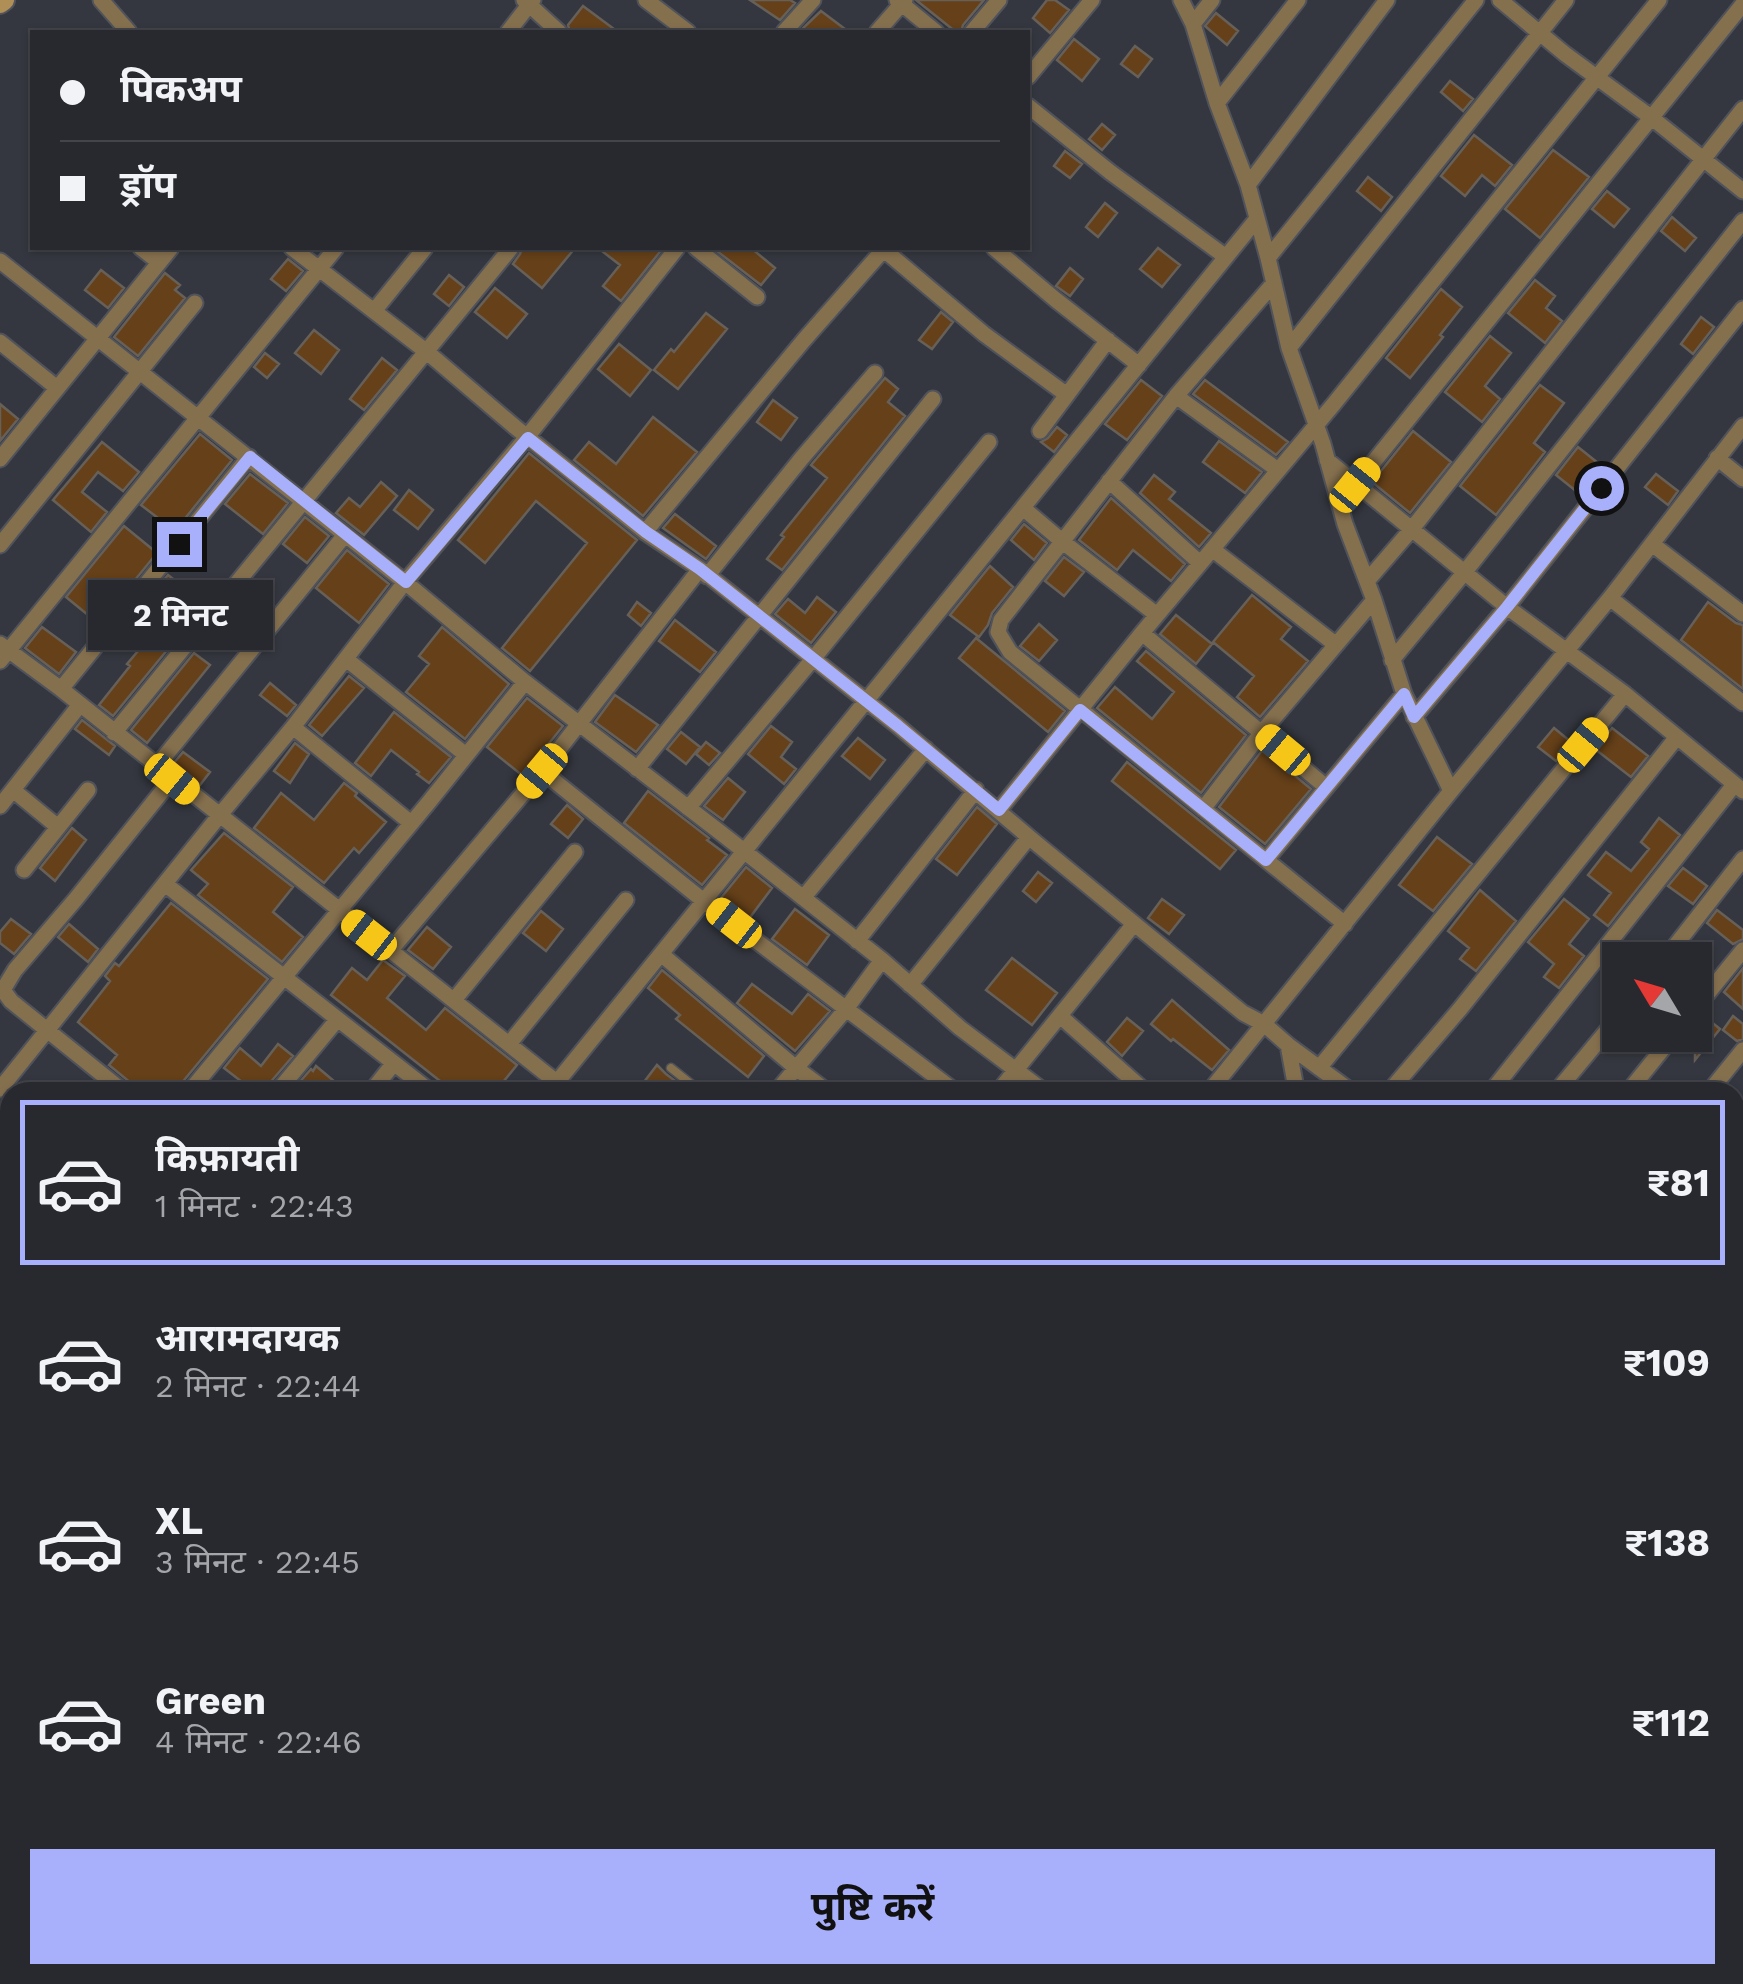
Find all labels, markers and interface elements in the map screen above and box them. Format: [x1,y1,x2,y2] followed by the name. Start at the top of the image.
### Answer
[120,67,242,111] text: पिकअप
[120,163,176,207] text: ड्रॉप
[1324,452,1386,518] car
[1579,466,1624,511] route start
[157,522,202,567] route end
[86,579,272,649] callout: 2 मिनट
[133,596,228,634] text: 2 मिनट
[1552,712,1614,778] car
[1250,719,1316,781] car
[511,738,573,804] car
[139,748,205,810] car
[701,893,767,953] car
[336,905,402,965] car
[1602,942,1712,1052] north arrow
[1602,942,1712,1052] map controls
[155,1136,299,1180] text: किफ़ायती
[35,1138,125,1228] icon: car
[1647,1161,1710,1205] text: ₹81
[155,1187,354,1225] text: 1 मिनट · 22:43
[155,1316,339,1360] text: आरामदायक
[35,1318,125,1408] icon: car
[1623,1341,1710,1385] text: ₹109
[155,1367,361,1405] text: 2 मिनट · 22:44
[35,1498,125,1588] icon: car
[155,1499,203,1543] text: XL
[1624,1521,1710,1565] text: ₹138
[155,1543,360,1581] text: 3 मिनट · 22:45
[35,1678,125,1768] icon: car
[155,1679,266,1723] text: Green
[1632,1701,1710,1745] text: ₹112
[155,1723,362,1761] text: 4 मिनट · 22:46
[30,1849,1715,1964] button: पुष्टि करें

